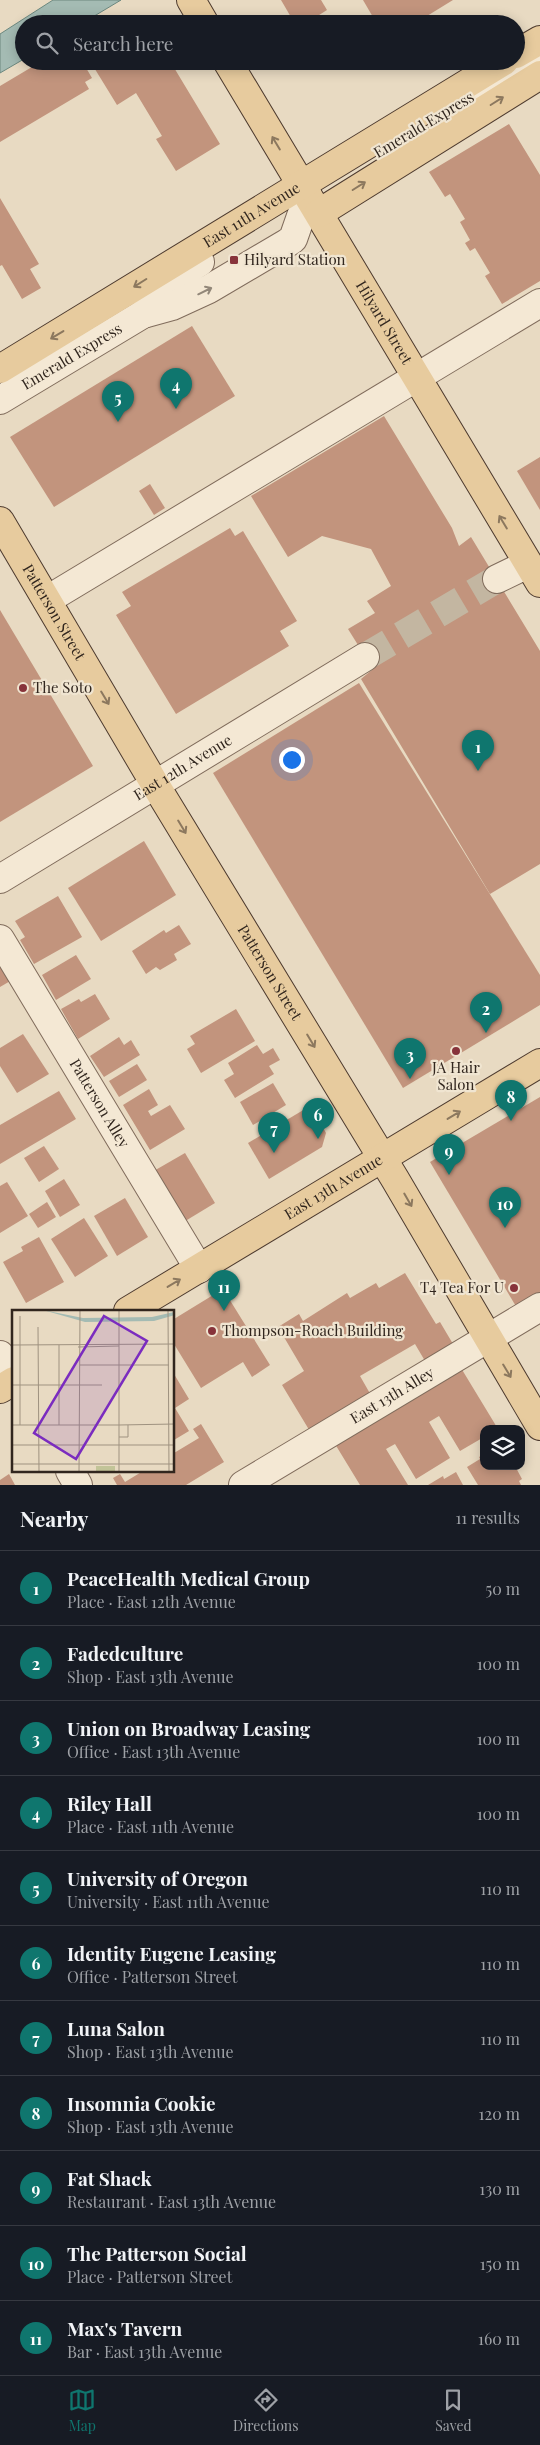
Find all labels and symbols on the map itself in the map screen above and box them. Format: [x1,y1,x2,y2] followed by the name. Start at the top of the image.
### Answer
[370,86,477,162] street label: Emerald Express
[490,95,504,105] one-way arrow
[271,136,281,150] one-way arrow
[199,177,303,252] street label: East 11th Avenue
[352,181,366,191] one-way arrow
[244,249,346,269] place label: Hilyard Station
[228,254,240,266] marker: Hilyard Station
[352,277,418,368] street label: Hilyard Street
[134,279,148,289] one-way arrow
[197,286,212,296] one-way arrow
[18,318,125,394] street label: Emerald Express
[50,330,64,340] one-way arrow
[160,368,192,409] pin: 4
[102,381,134,422] pin: 5
[498,516,508,530] one-way arrow
[19,560,91,664] street label: Patterson Street
[33,677,92,697] place label: The Soto
[17,682,29,694] marker: The Soto
[100,691,110,706] one-way arrow
[129,729,235,805] street label: East 12th Avenue
[462,730,494,771] pin: 1
[279,747,305,773] your location
[177,820,187,834] one-way arrow
[234,921,307,1024] street label: Patterson Street
[470,992,502,1033] pin: 2
[307,1034,317,1048] one-way arrow
[394,1038,426,1079] pin: 3
[450,1045,462,1057] marker: JA Hair Salon
[65,1055,135,1151] street label: Patterson Alley
[431,1057,480,1094] place label: JA Hair Salon
[495,1080,527,1121] pin: 8
[302,1098,334,1139] pin: 6
[447,1110,461,1120] one-way arrow
[258,1112,290,1153] pin: 7
[433,1134,465,1175] pin: 9
[280,1149,386,1224] street label: East 13th Avenue
[489,1187,521,1228] pin: 10
[403,1193,413,1207] one-way arrow
[208,1270,240,1311] pin: 11
[420,1277,504,1297] place label: T4 Tea For U
[167,1278,181,1288] one-way arrow
[508,1282,520,1294] marker: T4 Tea For U
[12,1310,175,1472] inset map
[222,1320,403,1340] place label: Thompson-Roach Building
[206,1325,218,1337] marker: Thompson-Roach Building
[346,1362,438,1428] street label: East 13th Alley
[503,1363,513,1377] one-way arrow

